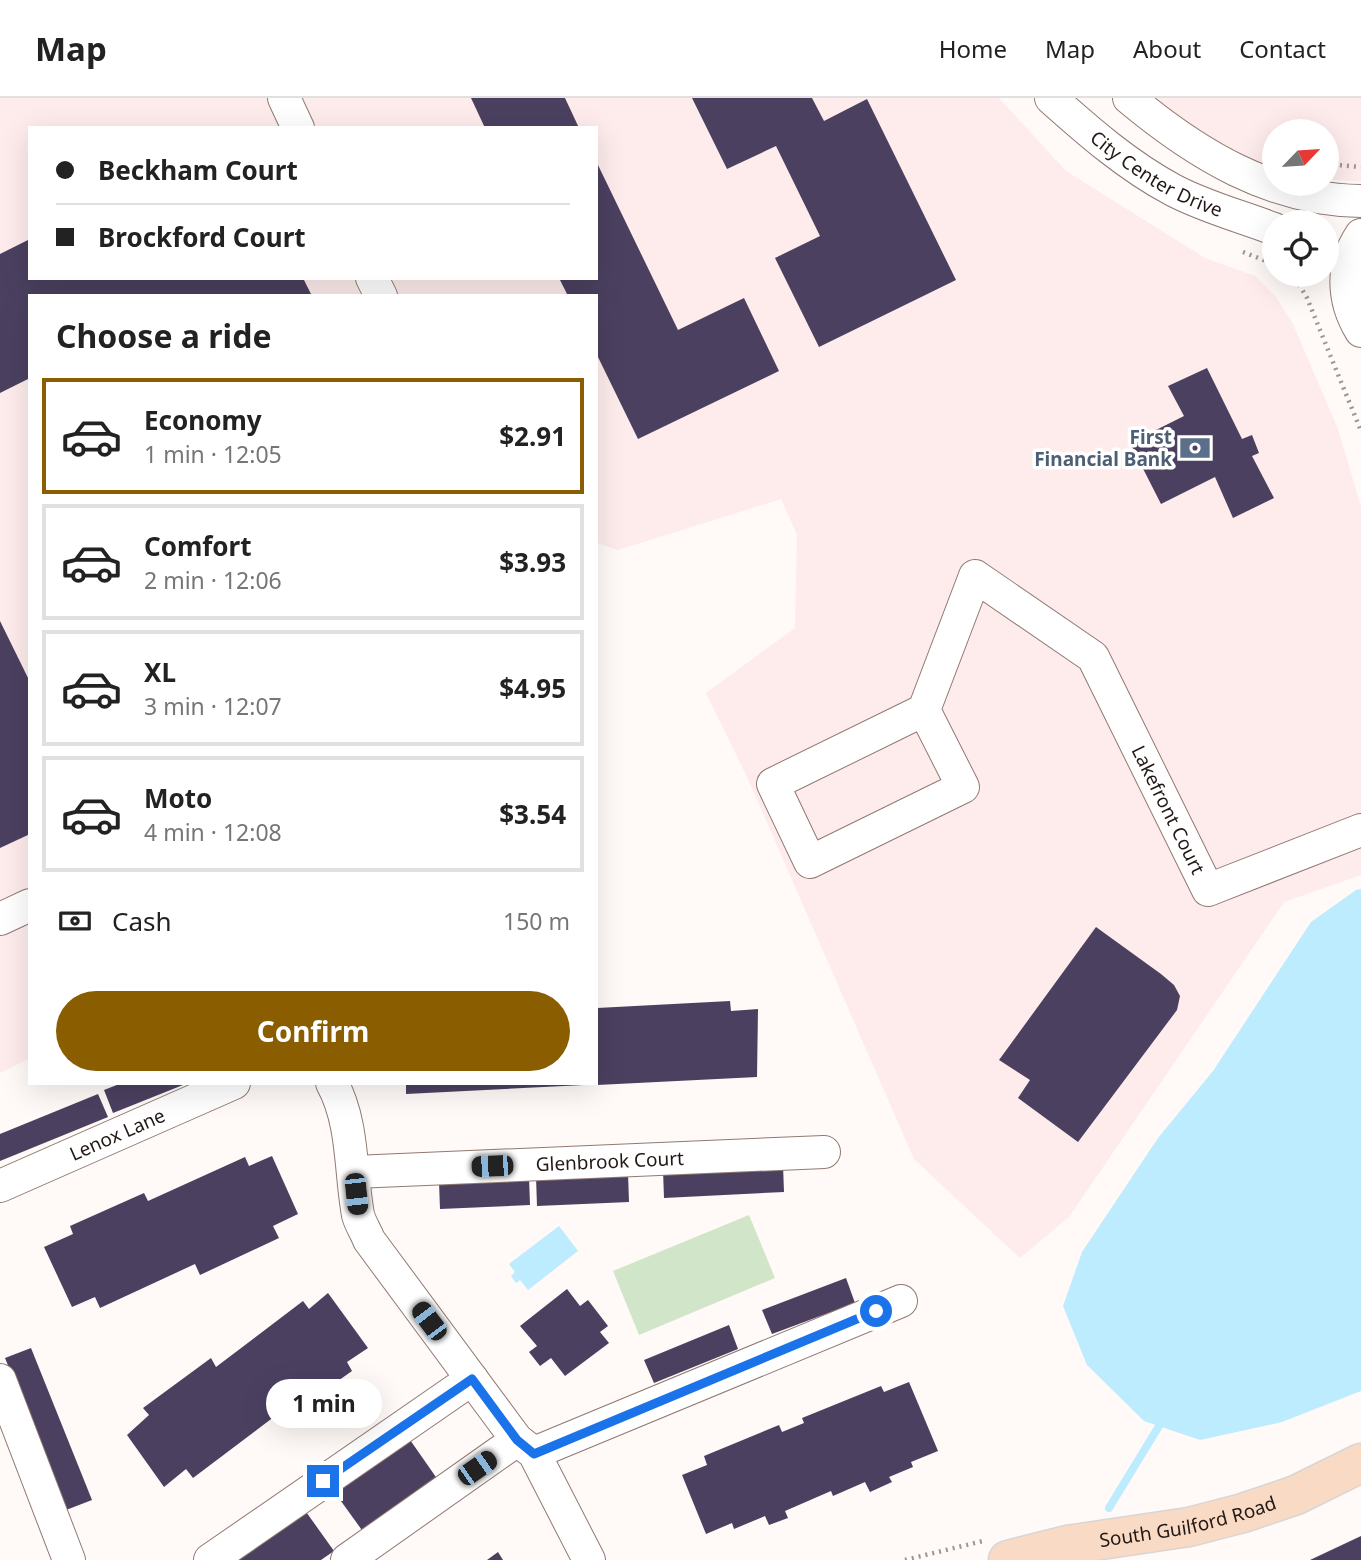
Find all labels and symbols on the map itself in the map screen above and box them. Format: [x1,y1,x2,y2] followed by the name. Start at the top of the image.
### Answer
[1262,119,1339,196] north arrow
[1085,125,1226,223] street label: City Center Drive
[1034,424,1172,472] place label: First Financial Bank
[1178,431,1212,465] bank icon: First Financial Bank
[1126,741,1211,879] street label: Lakefront Court
[65,1102,169,1167] street label: Lenox Lane
[535,1145,685,1177] street label: Glenbrook Court
[471,1155,514,1177] car
[344,1172,369,1216] car
[860,1295,892,1327] route start
[408,1298,451,1344] car
[265,1380,381,1428] callout: 1 min
[454,1447,501,1489] car
[307,1465,339,1497] route end
[1098,1490,1280,1553] street label: South Guilford Road

